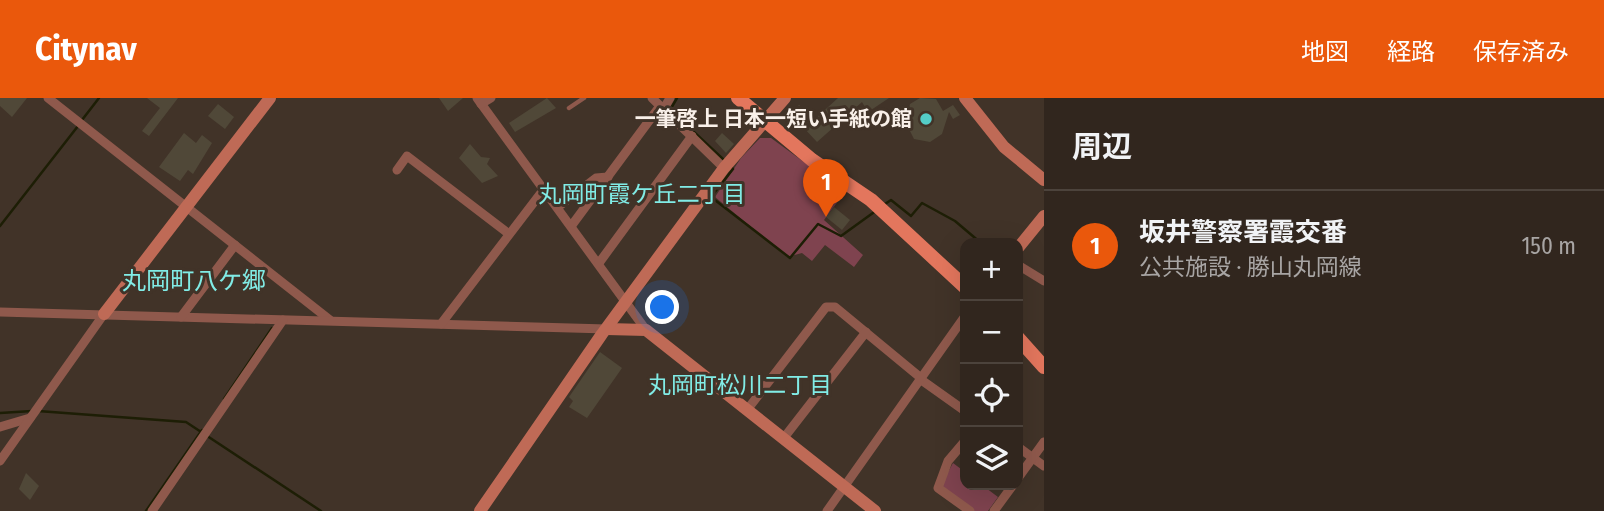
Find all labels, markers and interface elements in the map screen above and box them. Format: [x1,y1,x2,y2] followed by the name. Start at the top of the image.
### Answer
[35,29,137,69] text: Citynav
[1301,38,1349,66] text: 地図
[1387,38,1435,66] text: 経路
[1473,38,1569,66] text: 保存済み
[635,106,912,132] place label: 一筆啓上 日本一短い手紙の館
[918,111,934,127] marker: 一筆啓上 日本一短い手紙の館
[1072,129,1132,165] text: 周辺
[803,159,849,217] pin: 1
[539,180,746,208] district label: 丸岡町霞ケ丘二丁目
[1139,217,1347,248] text: 坂井警察署霞交番
[1090,232,1100,260] text: 1
[1521,232,1576,260] text: 150 m
[960,238,1023,490] map controls
[960,238,1023,301] button: +
[1139,253,1362,281] text: 公共施設 · 勝山丸岡線
[122,267,266,295] district label: 丸岡町八ケ郷
[645,290,679,324] your location
[960,301,1023,364] button: −
[960,364,1023,427] button: locate
[648,371,832,399] district label: 丸岡町松川二丁目
[960,427,1023,490] button: layers

